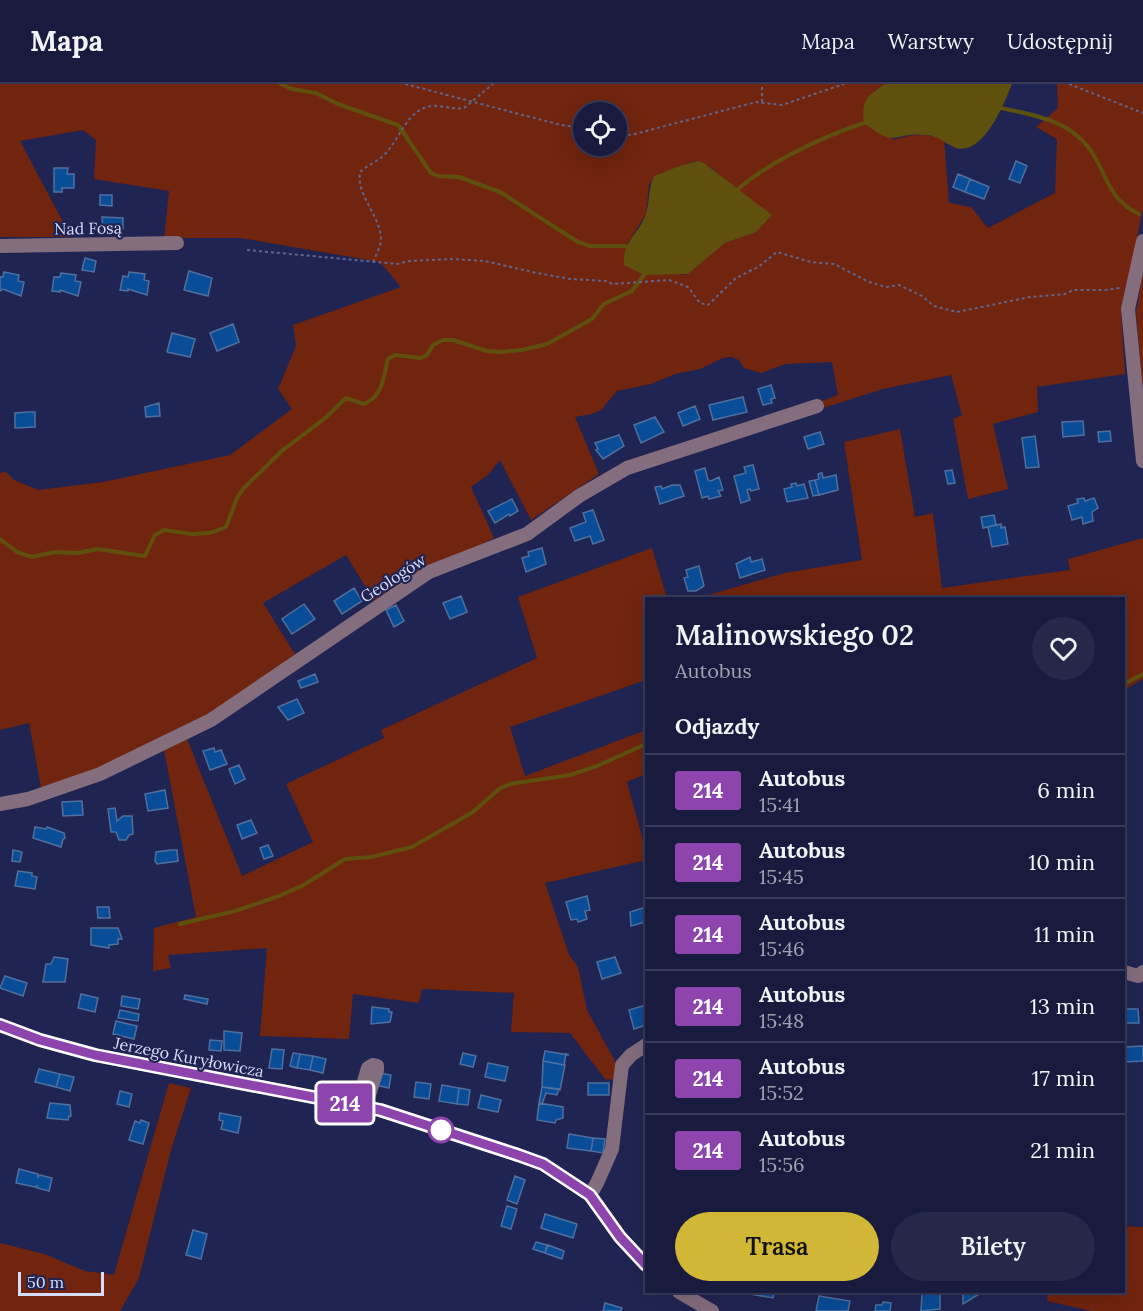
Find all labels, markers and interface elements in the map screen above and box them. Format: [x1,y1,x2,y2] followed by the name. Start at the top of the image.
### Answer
[30,23,103,59] text: Mapa
[801,28,855,55] text: Mapa
[888,28,974,55] text: Warstwy
[1007,28,1113,55] text: Udostępnij
[573,102,627,156] map controls
[573,102,627,156] button: locate
[54,217,122,239] street label: Nad Fosą
[356,549,430,607] street label: Geologów
[675,617,914,653] text: Malinowskiego 02
[1032,617,1095,680] button: heart
[675,658,752,683] text: Autobus
[675,712,759,740] text: Odjazdy
[759,764,845,792] text: Autobus
[1037,776,1095,804] text: 6 min
[692,777,724,804] text: 214
[759,792,800,817] text: 15:41
[759,836,845,864] text: Autobus
[1028,848,1095,876] text: 10 min
[692,849,724,876] text: 214
[759,864,804,889] text: 15:45
[759,908,845,936] text: Autobus
[1034,920,1095,948] text: 11 min
[692,921,724,948] text: 214
[759,936,805,961] text: 15:46
[759,980,845,1008] text: Autobus
[1030,992,1095,1020] text: 13 min
[692,993,724,1020] text: 214
[759,1008,804,1033] text: 15:48
[111,1032,266,1081] street label: Jerzego Kuryłowicza
[759,1052,845,1080] text: Autobus
[1032,1064,1095,1092] text: 17 min
[692,1065,724,1092] text: 214
[759,1080,804,1105] text: 15:52
[310,1084,380,1122] line badge: 214
[329,1090,361,1117] text: 214
[428,1117,454,1143] unlabelled marker
[759,1124,845,1152] text: Autobus
[1030,1136,1095,1164] text: 21 min
[692,1137,724,1164] text: 214
[759,1152,805,1177] text: 15:56
[675,1212,879,1281] button: Trasa
[891,1212,1095,1281] button: Bilety
[18,1269,104,1296] scale bar
[27,1272,64,1292] text: 50 m

